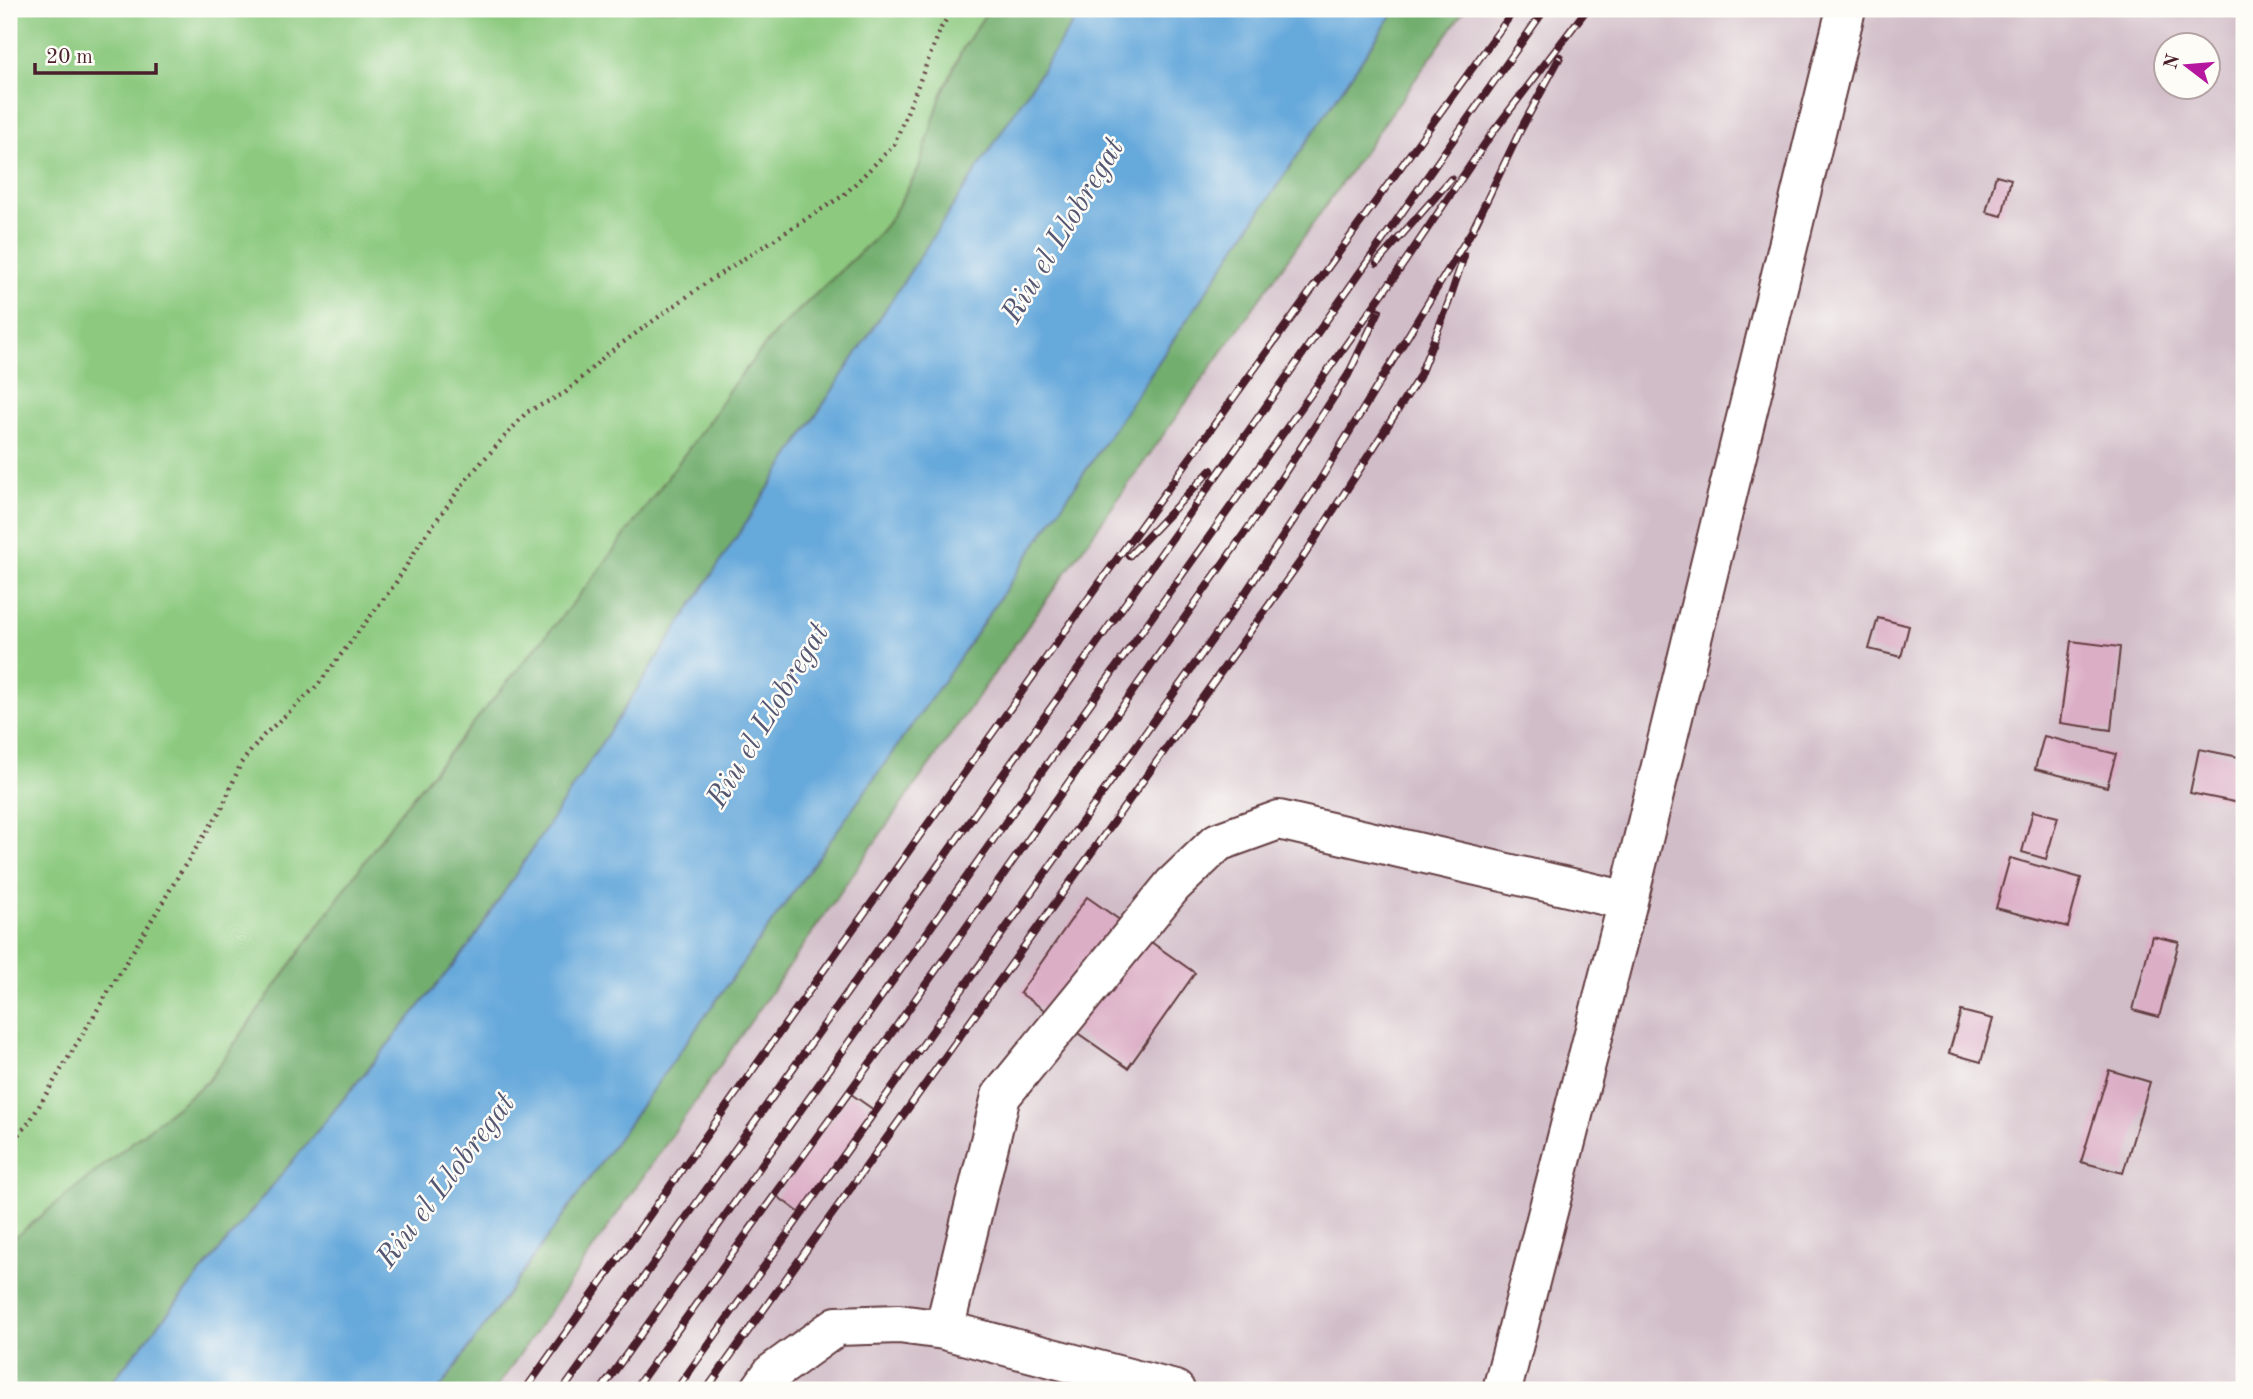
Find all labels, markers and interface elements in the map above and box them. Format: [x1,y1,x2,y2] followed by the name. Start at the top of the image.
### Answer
[35,32,156,76] scale bar
[2152,32,2222,102] north arrow
[46,47,93,68] text: 20 m
[2162,52,2184,72] text: N
[996,133,1131,329] water label: Riu el Llobregat
[701,618,836,814] water label: Riu el Llobregat
[371,1088,522,1275] water label: Riu el Llobregat

